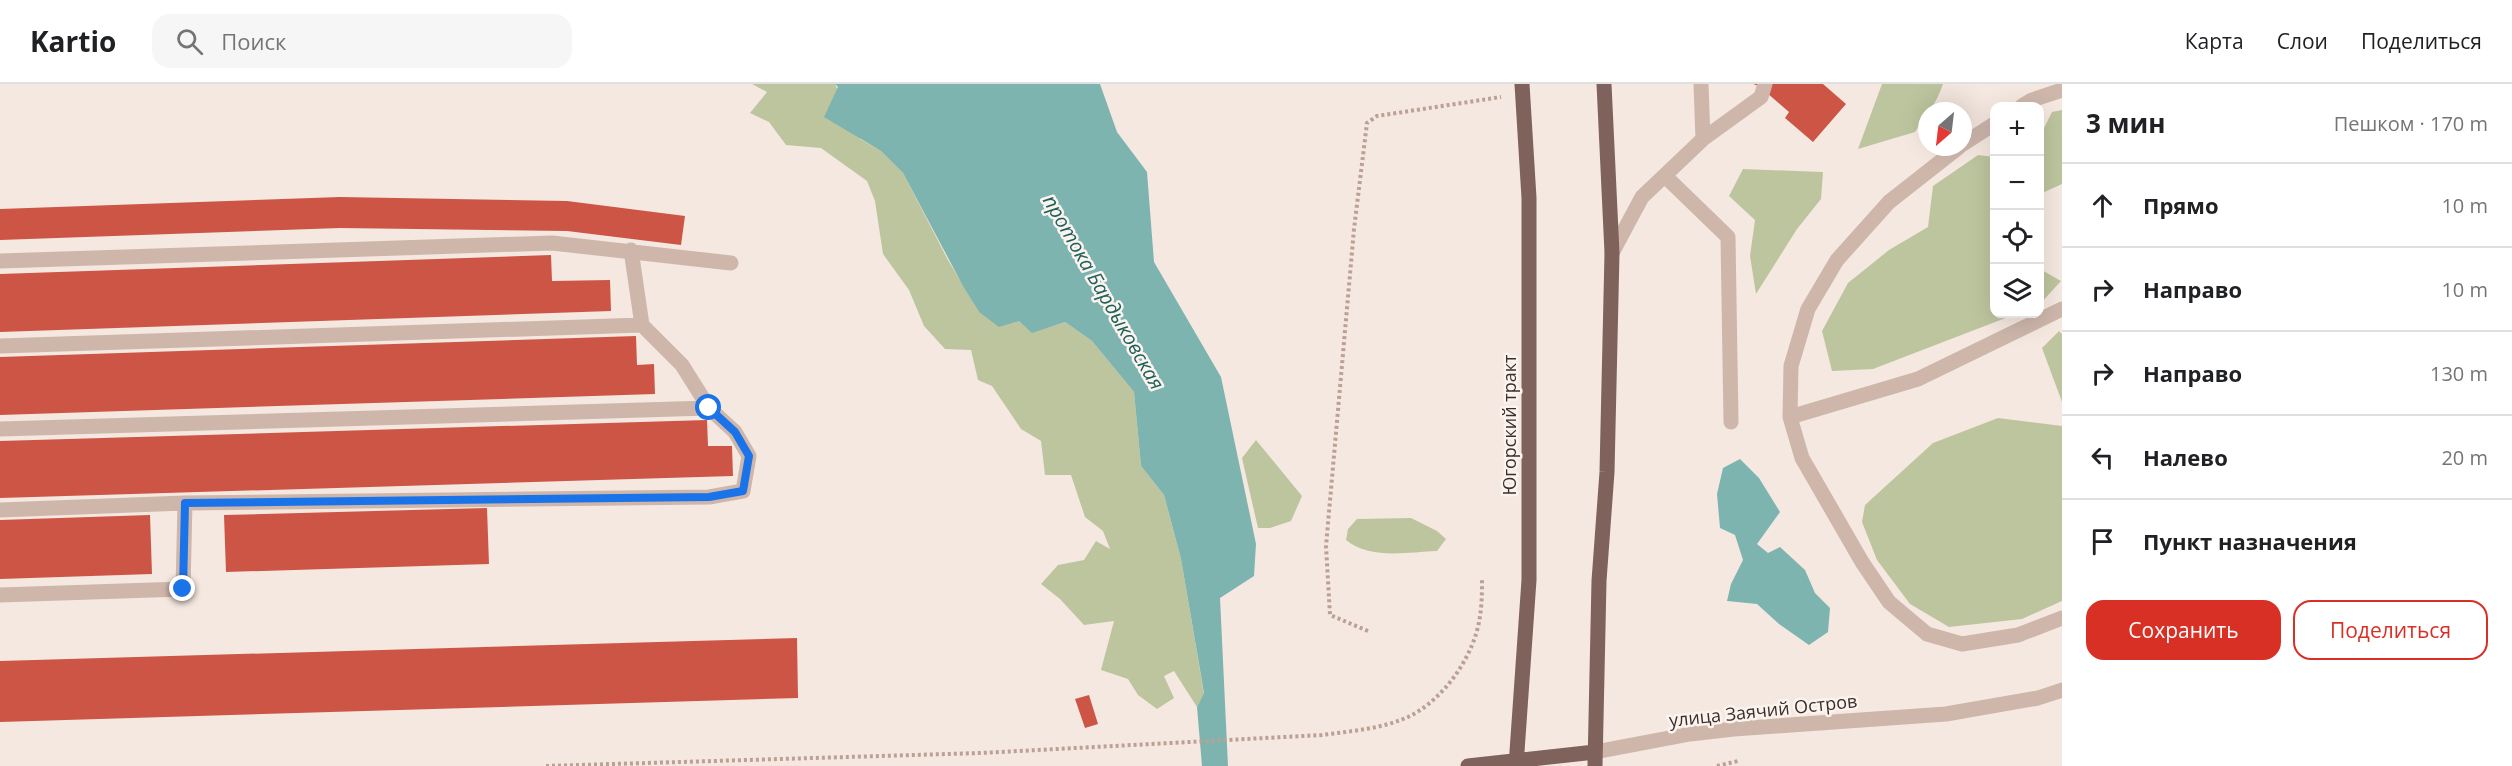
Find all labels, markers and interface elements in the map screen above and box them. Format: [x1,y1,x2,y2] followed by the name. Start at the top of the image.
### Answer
[152,14,572,68] search box
[30,22,116,60] text: Kartio
[173,25,206,58] icon: search
[221,26,286,56] text: Поиск
[2185,27,2244,55] text: Карта
[2277,27,2328,55] text: Слои
[2361,27,2482,55] text: Поделиться
[1918,102,1972,156] north arrow
[1990,102,2044,318] map controls
[1990,102,2044,156] button: +
[2086,105,2166,141] text: 3 мин
[2334,110,2488,137] text: Пешком · 170 m
[1990,156,2044,210] button: −
[2086,189,2119,222] icon: ahead
[1037,190,1171,394] water label: протока Бардыковская
[2143,190,2219,220] text: Прямо
[2441,192,2488,219] text: 10 m
[1990,210,2044,264] button: locate
[1990,264,2044,318] button: layers
[2086,273,2119,306] icon: right
[2143,274,2242,304] text: Направо
[2441,276,2488,303] text: 10 m
[1497,354,1521,496] street label: Югорский тракт
[2086,357,2119,390] icon: right
[2143,358,2242,388] text: Направо
[2430,360,2488,387] text: 130 m
[695,394,721,420] route start
[2086,441,2119,474] icon: left
[2143,442,2228,472] text: Налево
[2441,444,2488,471] text: 20 m
[2086,525,2119,558] icon: arrive
[2143,526,2357,556] text: Пункт назначения
[169,575,195,601] route end
[2086,600,2281,660] button: Сохранить
[2293,600,2488,660] button: Поделиться
[1668,688,1858,732] street label: улица Заячий Остров

